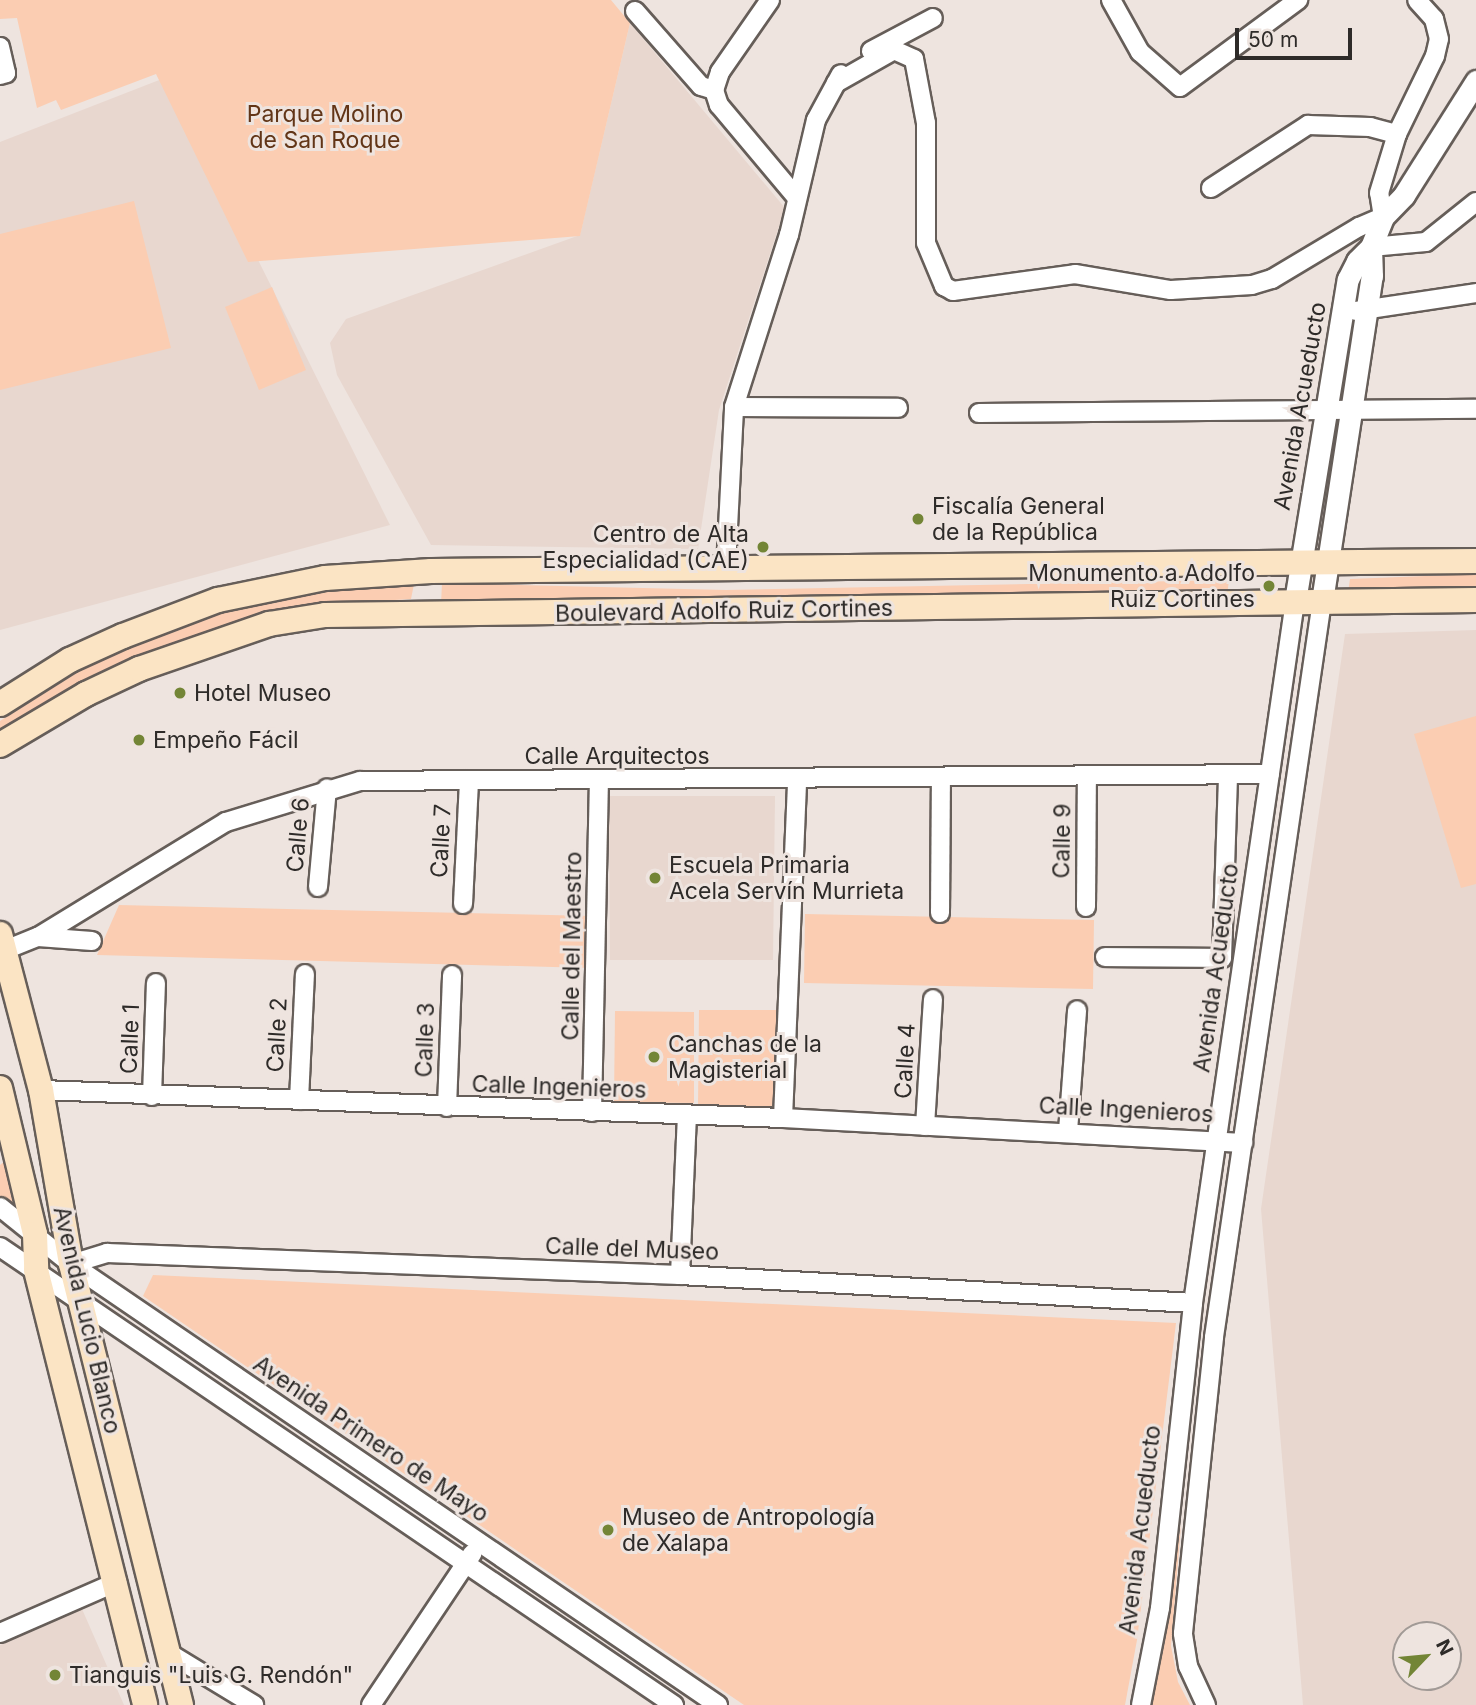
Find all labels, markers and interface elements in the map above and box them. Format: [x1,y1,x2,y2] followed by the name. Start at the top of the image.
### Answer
[1238,14,1355,58] scale bar
[1248,27,1298,52] text: 50 m
[247,100,403,154] park label: Parque Molino de San Roque
[1268,300,1332,512] street label: Avenida Acueducto
[932,492,1105,546] place label: Fiscalía General de la República
[910,511,926,527] marker: Fiscalía General de la República
[542,520,749,574] place label: Centro de Alta Especialidad (CAE)
[755,539,771,555] marker: Centro de Alta Especialidad (CAE)
[1028,559,1255,613] place label: Monumento a Adolfo Ruiz Cortines
[1261,578,1277,594] marker: Monumento a Adolfo Ruiz Cortines
[555,594,893,628] street label: Boulevard Adolfo Ruiz Cortines
[194,679,331,707] place label: Hotel Museo
[172,685,188,701] marker: Hotel Museo
[153,726,299,754] place label: Empeño Fácil
[131,732,147,748] marker: Empeño Fácil
[524,742,710,770] street label: Calle Arquitectos
[281,796,315,874] street label: Calle 6
[425,803,457,879] street label: Calle 7
[1048,803,1076,879] street label: Calle 9
[557,851,587,1041] street label: Calle del Maestro
[669,851,904,905] place label: Escuela Primaria Acela Servín Murrieta
[1188,862,1244,1074] street label: Avenida Acueducto
[647,870,663,886] marker: Escuela Primaria Acela Servín Murrieta
[261,997,293,1073] street label: Calle 2
[410,1002,440,1078] street label: Calle 3
[115,1003,145,1075] street label: Calle 1
[889,1023,921,1099] street label: Calle 4
[668,1030,822,1084] place label: Canchas de la Magisterial
[646,1049,662,1065] marker: Canchas de la Magisterial
[471,1070,647,1104] street label: Calle Ingenieros
[1038,1092,1214,1128] street label: Calle Ingenieros
[47,1204,127,1436] street label: Avenida Lucio Blanco
[545,1232,719,1266] street label: Calle del Museo
[248,1350,494,1528] street label: Avenida Primero de Mayo
[1113,1424,1167,1636] street label: Avenida Acueducto
[622,1503,875,1557] place label: Museo de Antropología de Xalapa
[600,1522,616,1538] marker: Museo de Antropología de Xalapa
[1392,1621,1462,1691] north arrow
[1431,1636,1458,1659] text: N
[69,1661,353,1689] place label: Tianguis "Luis G. Rendón"
[47,1667,63,1683] marker: Tianguis "Luis G. Rendón"

